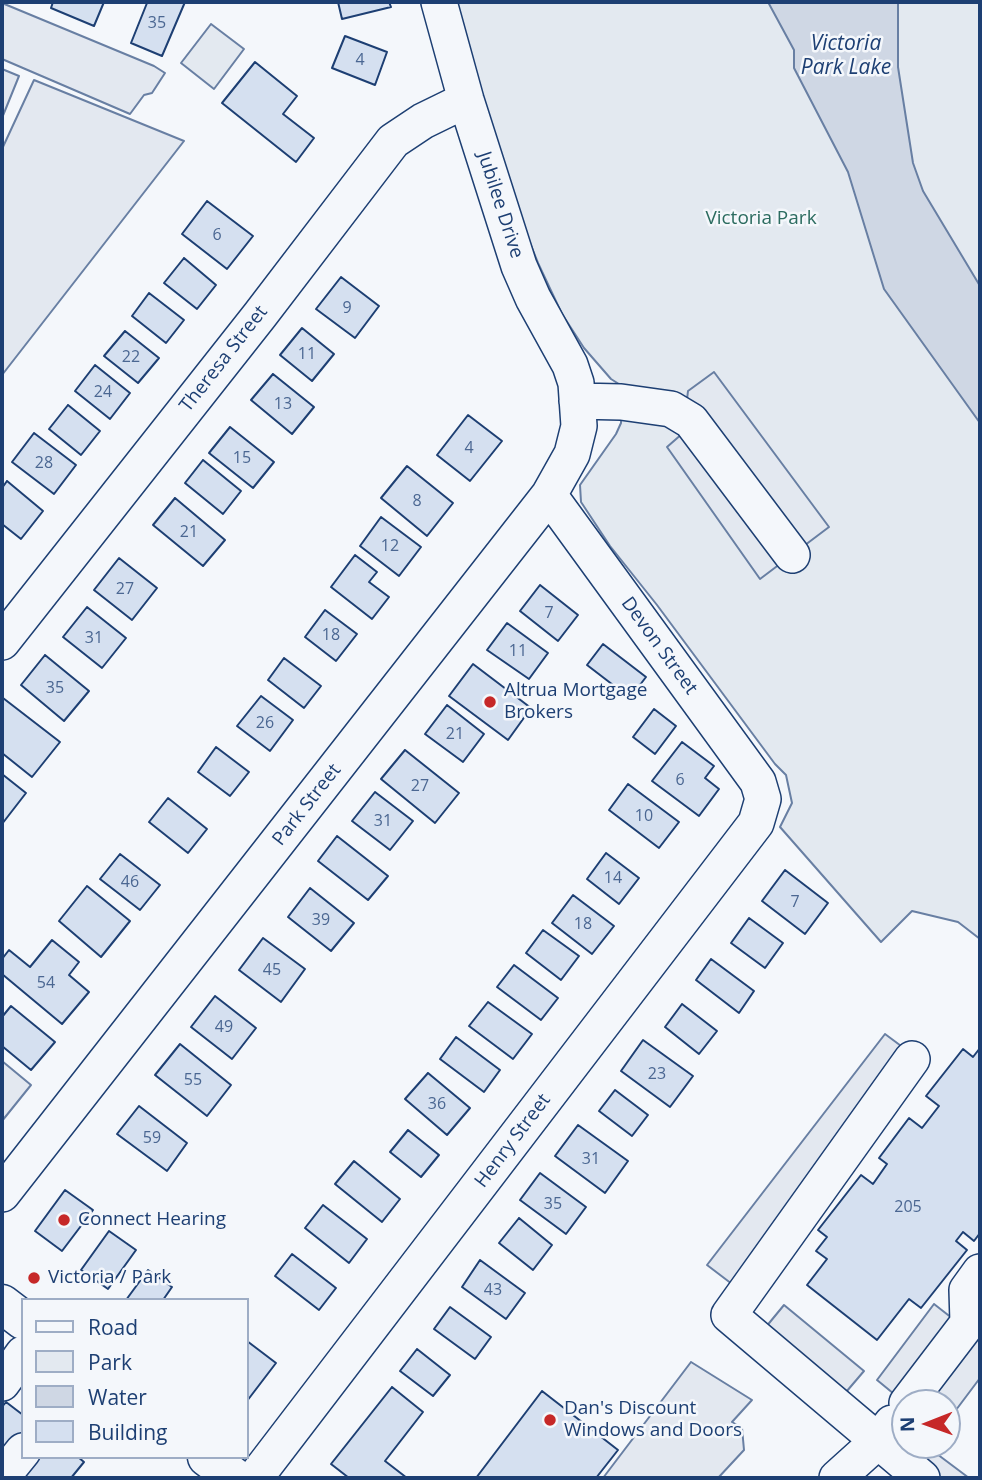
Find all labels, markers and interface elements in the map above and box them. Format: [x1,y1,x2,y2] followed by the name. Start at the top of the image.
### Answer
[148,13,166,33] house number: 35
[801,31,891,81] water label: Victoria Park Lake
[355,50,365,70] house number: 4
[472,149,528,261] street label: Jubilee Drive
[705,208,817,230] park label: Victoria Park
[212,225,222,245] house number: 6
[342,298,352,318] house number: 9
[175,301,273,417] street label: Theresa Street
[298,344,316,364] house number: 11
[122,347,140,367] house number: 22
[94,382,112,402] house number: 24
[274,394,292,414] house number: 13
[464,438,474,458] house number: 4
[233,448,251,468] house number: 15
[35,453,53,473] house number: 28
[412,491,422,511] house number: 8
[180,522,198,542] house number: 21
[381,536,399,556] house number: 12
[116,579,134,599] house number: 27
[616,593,702,699] street label: Devon Street
[544,603,554,623] house number: 7
[322,625,340,645] house number: 18
[85,628,103,648] house number: 31
[509,641,527,661] house number: 11
[46,678,64,698] house number: 35
[504,680,647,724] place label: Altrua Mortgage Brokers
[482,694,498,710] marker: Altrua Mortgage Brokers
[256,713,274,733] house number: 26
[446,724,464,744] house number: 21
[268,759,346,851] street label: Park Street
[675,770,685,790] house number: 6
[411,776,429,796] house number: 27
[635,806,653,826] house number: 10
[374,811,392,831] house number: 31
[604,868,622,888] house number: 14
[121,872,139,892] house number: 46
[790,892,800,912] house number: 7
[312,910,330,930] house number: 39
[574,914,592,934] house number: 18
[263,960,281,980] house number: 45
[37,973,55,993] house number: 54
[215,1017,233,1037] house number: 49
[648,1064,666,1084] house number: 23
[184,1070,202,1090] house number: 55
[470,1090,556,1192] street label: Henry Street
[428,1094,446,1114] house number: 36
[143,1128,161,1148] house number: 59
[582,1149,600,1169] house number: 31
[544,1194,562,1214] house number: 35
[894,1197,922,1217] house number: 205
[78,1209,226,1231] place label: Connect Hearing
[56,1212,72,1228] marker: Connect Hearing
[48,1267,171,1289] place label: Victoria / Park
[26,1270,42,1286] marker: Victoria / Park
[484,1280,502,1300] house number: 43
[21,1298,248,1459] legend
[88,1313,138,1341] text: Road
[88,1348,132,1376] text: Park
[88,1383,147,1411] text: Water
[891,1389,961,1459] north arrow
[564,1398,742,1442] place label: Dan's Discount Windows and Doors
[542,1412,558,1428] marker: Dan's Discount Windows and Doors
[894,1416,920,1432] text: N
[88,1418,167,1446] text: Building

